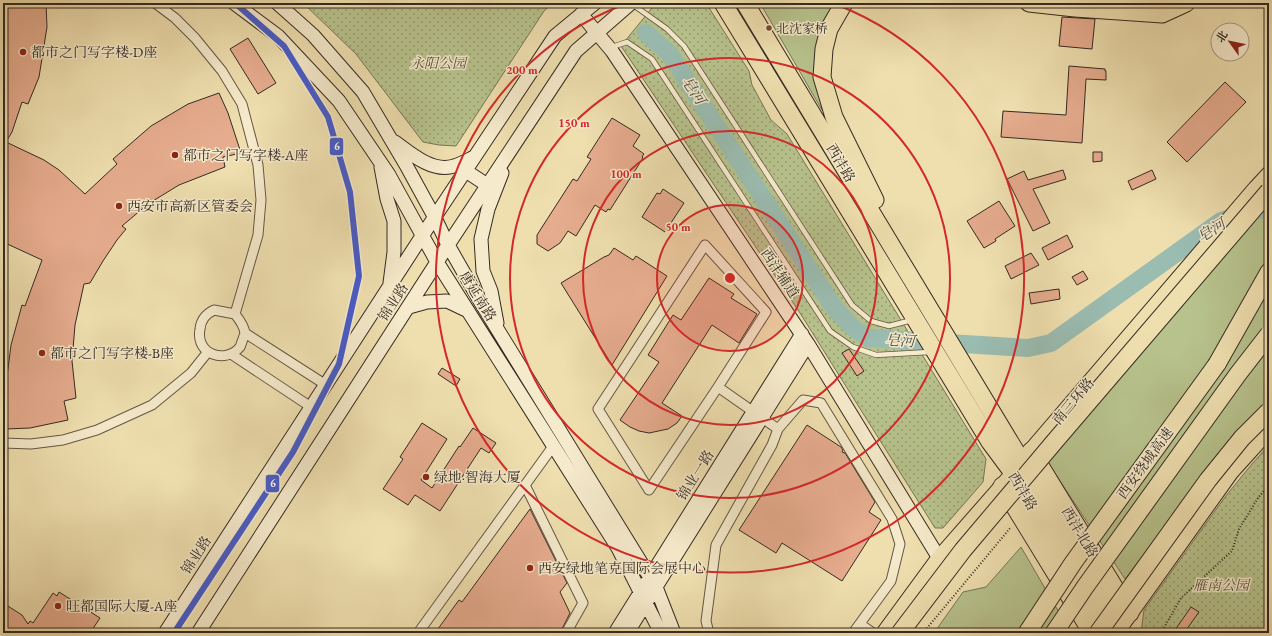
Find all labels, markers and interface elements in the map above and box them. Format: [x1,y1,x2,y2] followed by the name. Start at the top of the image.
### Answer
[776,20,828,37] place label: 北沈家桥
[1210,22,1250,62] north arrow
[764,23,774,33] marker: 北沈家桥
[1213,28,1230,45] text: 北
[31,43,157,61] place label: 都市之门写字楼-D座
[18,47,28,57] marker: 都市之门写字楼-D座
[410,54,468,72] park label: 永阳公园
[506,62,538,78] text: 200 m
[678,72,712,110] water label: 皂河
[558,115,590,131] text: 150 m
[329,137,344,156] line badge: 6
[334,139,340,153] text: 6
[822,140,860,186] street label: 西沣路
[183,146,309,164] place label: 都市之门写字楼-A座
[170,150,180,160] marker: 都市之门写字楼-A座
[610,166,642,182] text: 100 m
[127,197,253,215] place label: 西安市高新区管委会
[114,201,124,211] marker: 西安市高新区管委会
[1193,212,1231,246] water label: 皂河
[665,219,691,235] text: 50 m
[757,245,803,301] street label: 西沣辅道
[456,267,500,325] street label: 唐延南路
[723,271,737,285] centre of rings
[374,279,412,325] street label: 锦业路
[884,329,919,351] water label: 皂河
[50,344,174,362] place label: 都市之门写字楼-B座
[37,348,47,358] marker: 都市之门写字楼-B座
[1048,374,1098,428] street label: 南三环路
[1113,424,1177,502] street label: 西安绕城高速
[673,446,717,504] street label: 锦业一路
[434,468,521,486] place label: 绿地·智海大厦
[1004,468,1042,514] street label: 西沣路
[421,472,431,482] marker: 绿地·智海大厦
[265,474,280,493] line badge: 6
[270,476,276,490] text: 6
[1058,503,1102,561] street label: 西沣北路
[177,532,215,578] street label: 锦业路
[538,559,706,577] place label: 西安绿地笔克国际会展中心
[525,563,535,573] marker: 西安绿地笔克国际会展中心
[1193,576,1251,594] park label: 雁南公园
[66,597,178,615] place label: 旺都国际大厦-A座
[53,601,63,611] marker: 旺都国际大厦-A座

